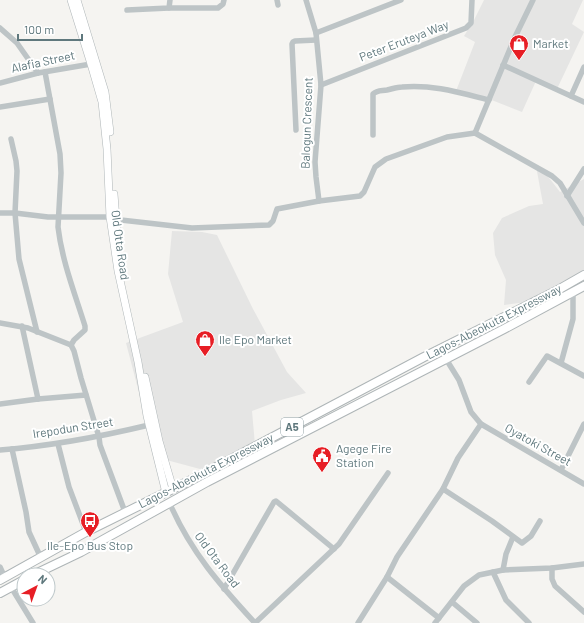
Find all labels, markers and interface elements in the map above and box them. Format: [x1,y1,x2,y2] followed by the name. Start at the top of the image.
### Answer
[18,16,82,42] scale bar
[357,16,451,64] street label: Peter Eruteya Way
[24,22,54,36] text: 100 m
[508,33,530,61] shop icon: Market
[533,36,569,50] place label: Market
[10,47,76,75] street label: Alafia Street
[297,77,315,169] street label: Balogun Crescent
[109,209,133,281] street label: Old Otta Road
[424,281,564,361] street label: Lagos-Abeokuta Expressway
[194,329,216,357] shop icon: Ile Epo Market
[219,332,292,346] place label: Ile Epo Market
[31,414,114,440] street label: Irepodun Street
[281,418,303,436] road number: A5
[503,420,574,468] street label: Oyatoki Street
[136,430,276,510] street label: Lagos-Abeokuta Expressway
[336,441,392,469] place label: Agege Fire Station
[311,445,333,473] public building icon: Agege Fire Station
[79,510,101,538] bus stop icon: Ile-Epo Bus Stop
[192,529,243,590] street label: Old Ota Road
[47,538,133,552] place label: Ile-Epo Bus Stop
[16,567,56,607] north arrow
[36,572,50,586] text: N

